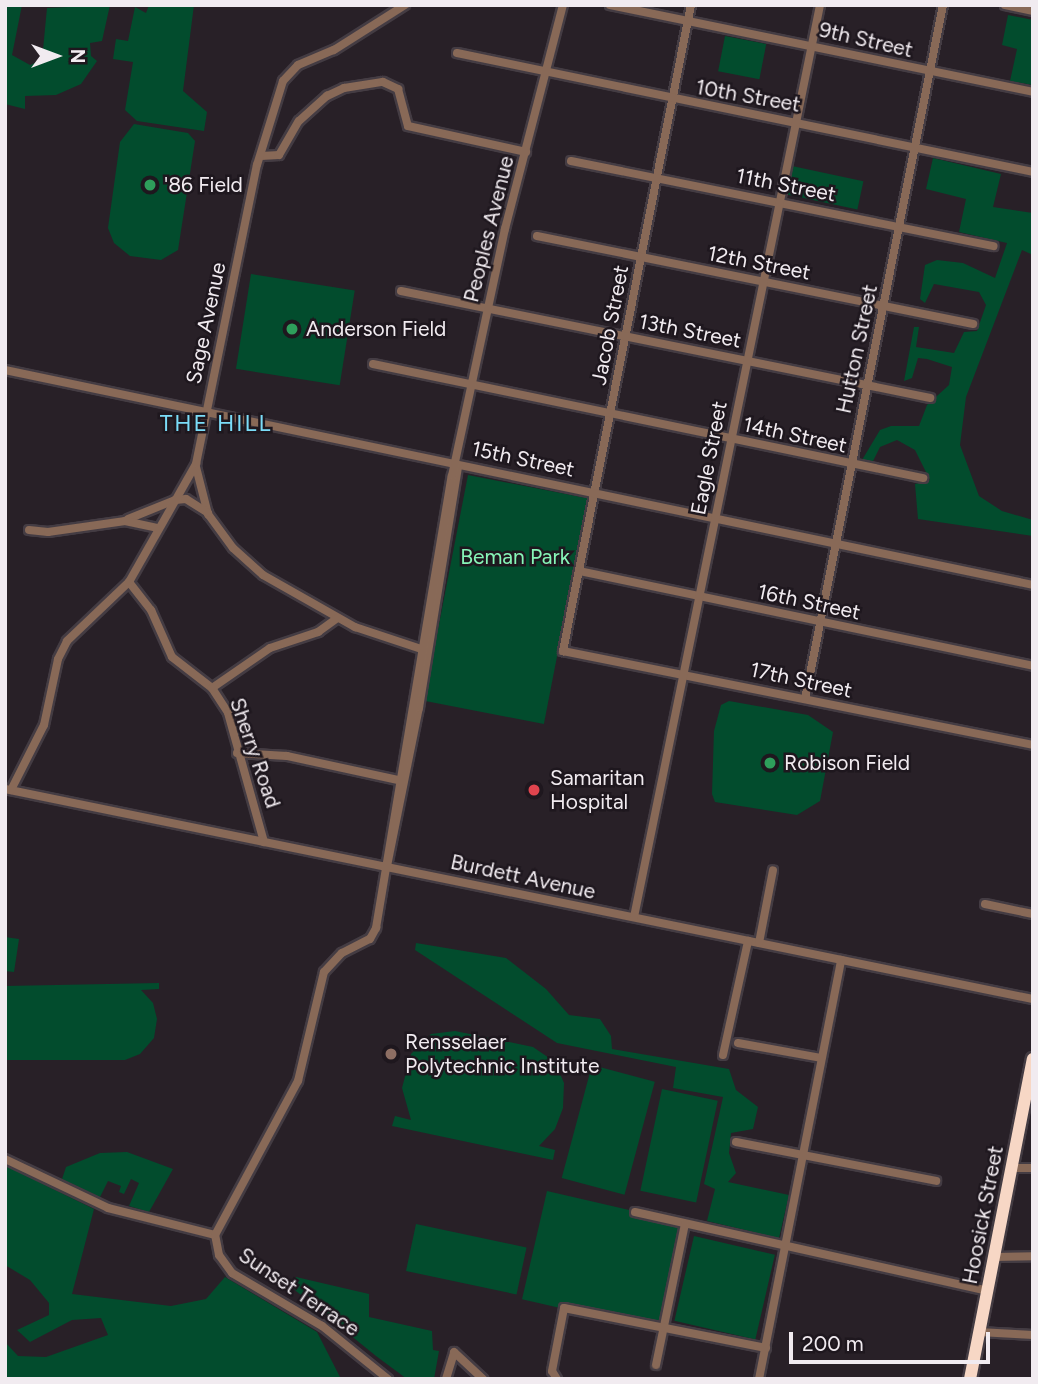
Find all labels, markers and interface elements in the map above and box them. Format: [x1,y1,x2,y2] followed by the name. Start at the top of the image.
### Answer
[817,17,915,63] street label: 9th Street
[21,21,91,91] north arrow
[66,49,89,63] text: N
[694,74,802,118] street label: 10th Street
[459,153,519,305] street label: Peoples Avenue
[734,163,838,207] street label: 11th Street
[164,172,243,198] place label: '86 Field
[142,177,158,193] marker: '86 Field
[706,241,812,285] street label: 12th Street
[181,260,231,386] street label: Sage Avenue
[586,263,634,387] street label: Jacob Street
[831,282,883,416] street label: Hutton Street
[637,309,743,353] street label: 13th Street
[306,316,446,342] place label: Anderson Field
[284,321,300,337] marker: Anderson Field
[686,399,732,517] street label: Eagle Street
[161,409,271,437] district label: THE HILL
[741,412,849,458] street label: 14th Street
[469,436,577,482] street label: 15th Street
[460,544,570,570] park label: Beman Park
[755,579,863,625] street label: 16th Street
[748,657,854,703] street label: 17th Street
[224,695,286,811] street label: Sherry Road
[784,750,910,776] place label: Robison Field
[762,755,778,771] marker: Robison Field
[550,765,644,815] place label: Samaritan Hospital
[524,780,544,800] marker: Samaritan Hospital
[448,849,598,905] street label: Burdett Avenue
[405,1029,599,1079] place label: Rensselaer Polytechnic Institute
[383,1046,399,1062] marker: Rensselaer Polytechnic Institute
[957,1144,1009,1286] street label: Hoosick Street
[234,1242,364,1342] street label: Sunset Terrace
[793,1318,994,1362] scale bar
[802,1331,864,1356] text: 200 m

